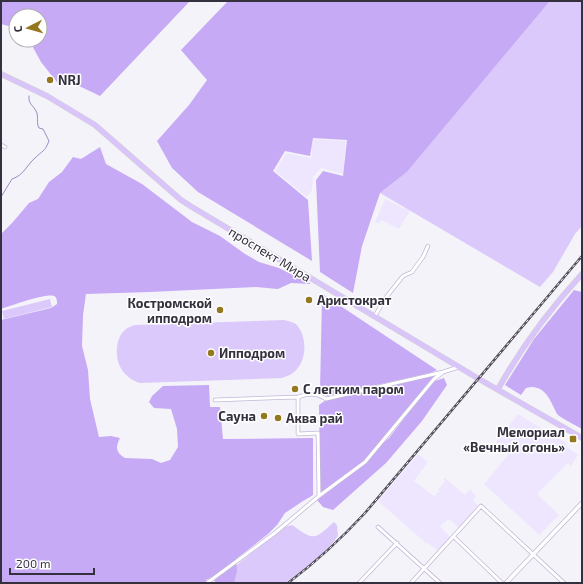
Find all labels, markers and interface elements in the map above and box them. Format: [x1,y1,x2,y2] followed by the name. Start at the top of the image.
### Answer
[8,8,48,48] north arrow
[11,25,24,33] text: С
[58,72,81,88] place label: NRJ
[45,75,55,85] marker: NRJ
[226,223,314,285] street label: проспект Мира
[317,292,392,308] place label: Аристократ
[128,295,212,326] place label: Костромской ипподром
[304,295,314,305] marker: Аристократ
[215,305,225,315] marker: Костромской ипподром
[219,345,285,361] place label: Ипподром
[206,348,216,358] marker: Ипподром
[303,381,404,397] place label: С легким паром
[290,384,300,394] marker: С легким паром
[218,408,256,424] place label: Сауна
[286,410,343,426] place label: Аква рай
[259,411,269,421] marker: Сауна
[273,413,283,423] marker: Аква рай
[463,424,565,455] place label: Мемориал «Вечный огонь»
[568,434,578,444] marker: Мемориал «Вечный огонь»
[10,550,94,576] scale bar
[16,556,50,570] text: 200 m

